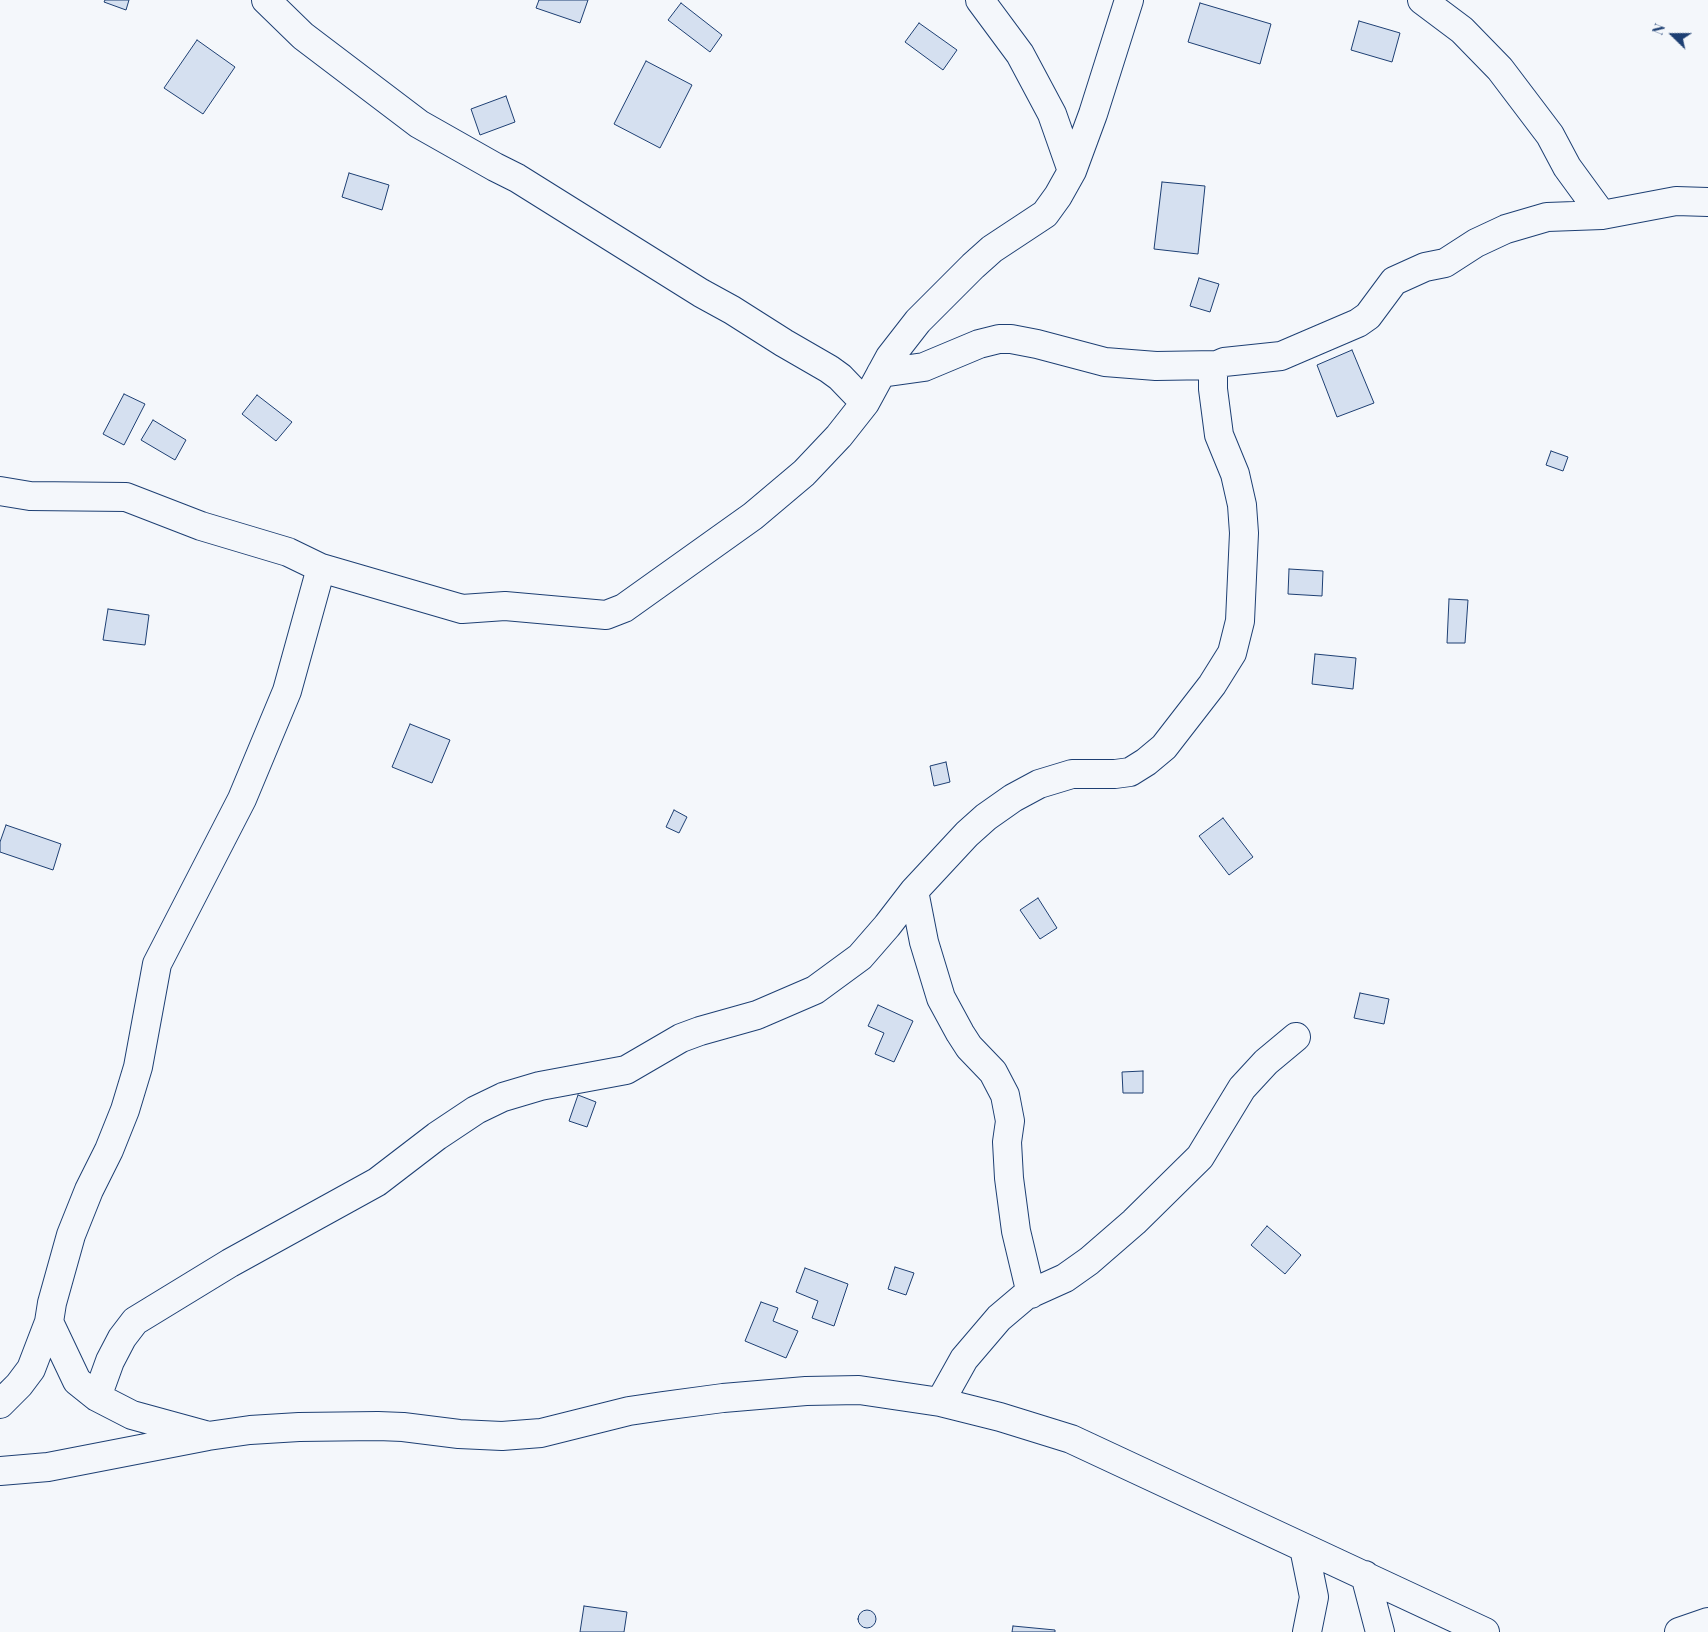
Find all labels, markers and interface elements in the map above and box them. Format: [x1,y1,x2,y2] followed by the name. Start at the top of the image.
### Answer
[1648,10,1698,60] north arrow
[1648,21,1669,37] text: N

